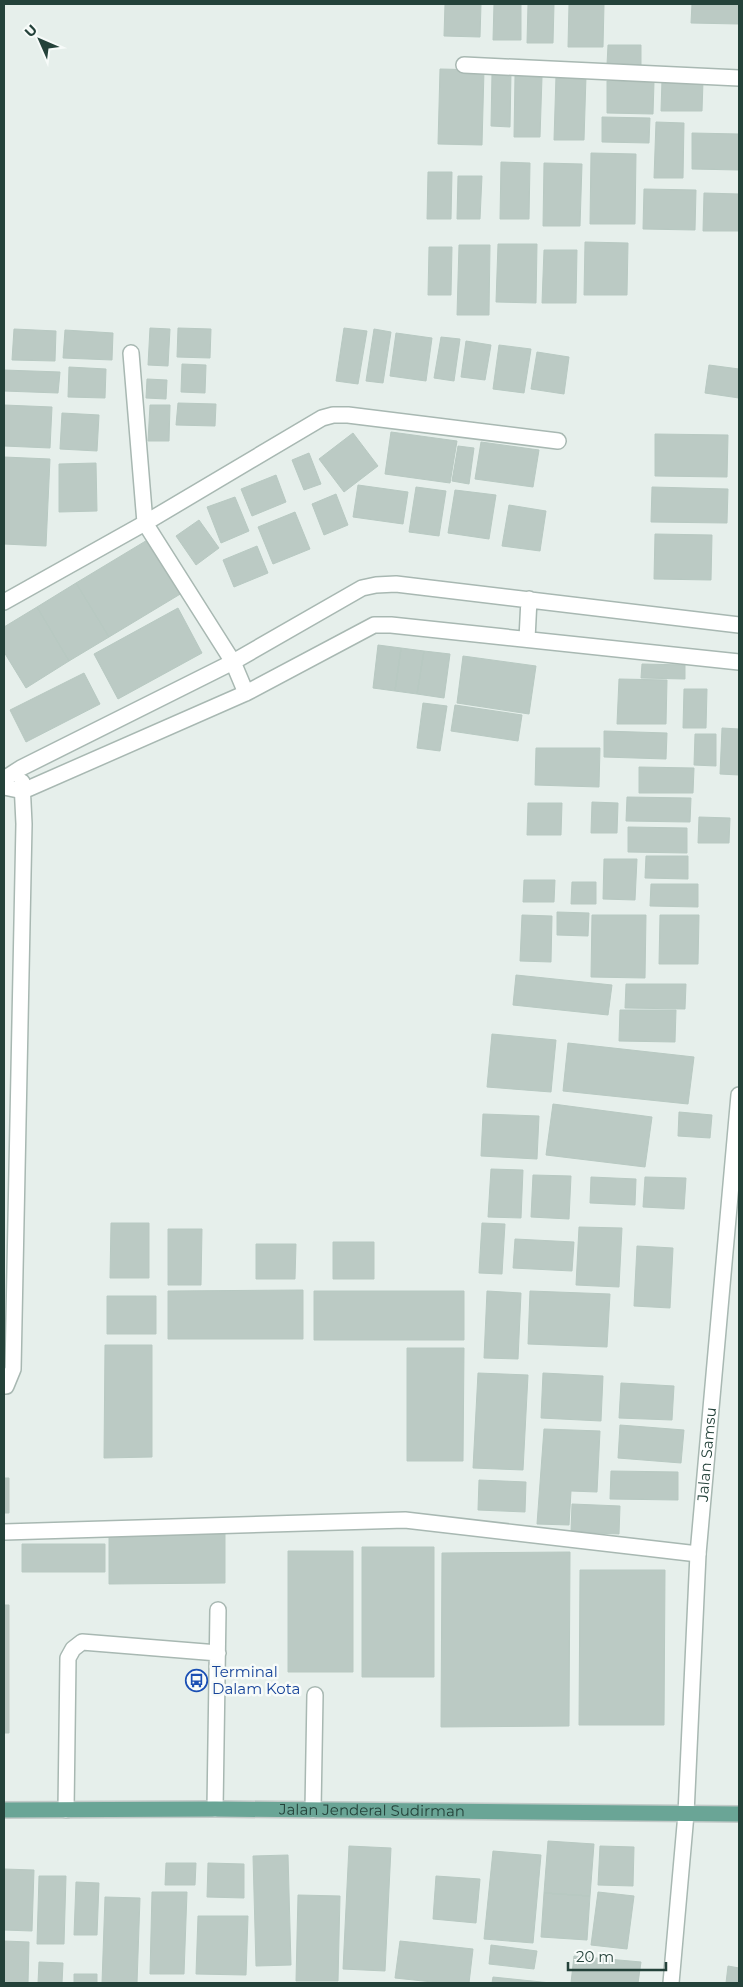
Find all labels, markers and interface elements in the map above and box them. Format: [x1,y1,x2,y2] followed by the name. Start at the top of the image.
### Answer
[15,15,65,65] north arrow
[21,21,41,41] text: U
[693,1406,720,1503] street label: Jalan Samsu
[212,1662,300,1698] place label: Terminal Dalam Kota
[184,1669,208,1693] bus stop icon: Terminal Dalam Kota
[278,1800,465,1820] street label: Jalan Jenderal Sudirman
[568,1940,666,1972] scale bar
[576,1947,614,1966] text: 20 m

